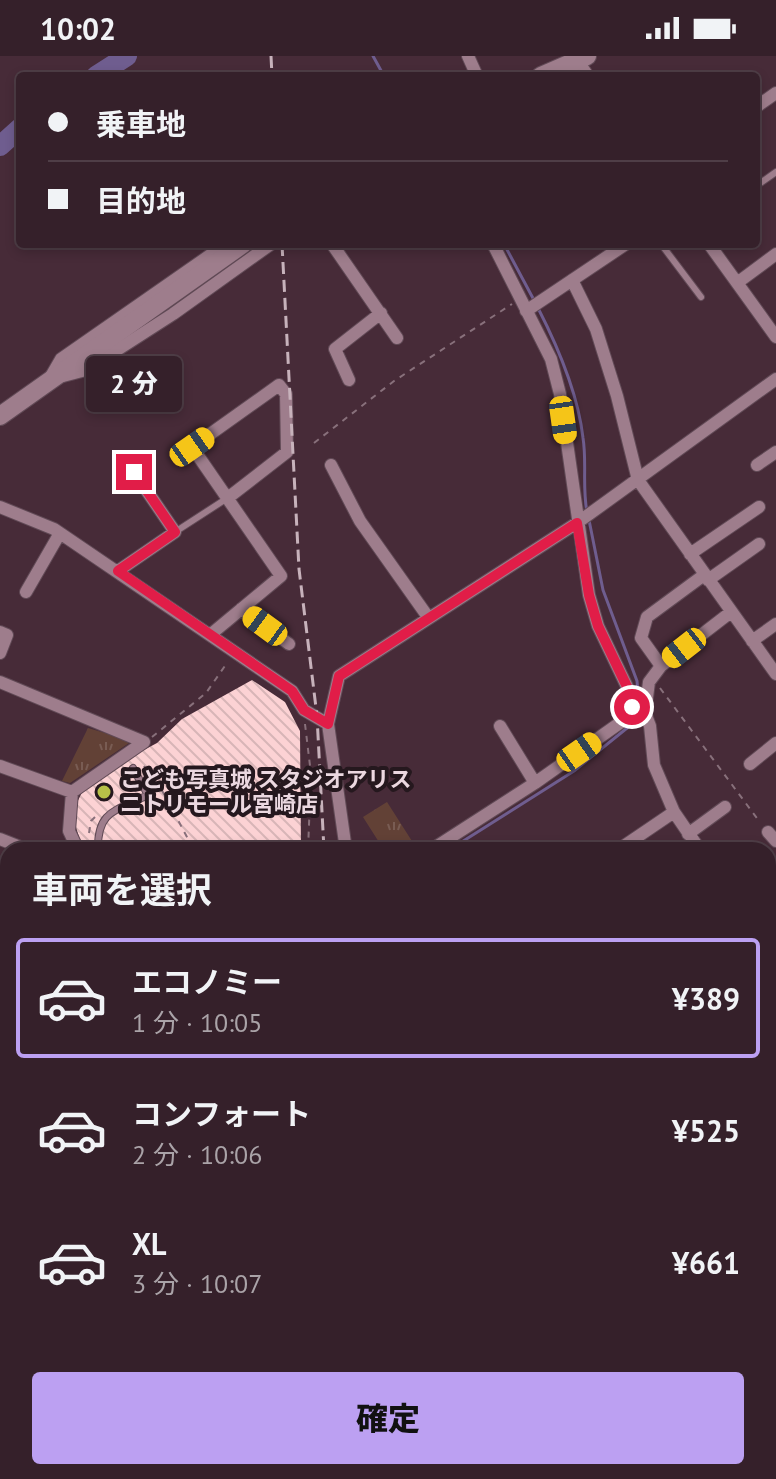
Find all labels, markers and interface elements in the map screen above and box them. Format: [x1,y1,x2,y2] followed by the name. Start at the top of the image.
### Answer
[40,9,116,48] text: 10:02
[96,104,186,143] text: 乗車地
[96,181,186,220] text: 目的地
[86,356,182,412] callout: 2 分
[110,367,158,400] text: 2 分
[548,395,578,445] car
[165,423,219,471] car
[116,454,152,490] route end
[239,602,291,650] car
[658,624,710,672] car
[614,689,650,725] route start
[552,728,606,776] car
[120,765,412,818] place label: こども写真城 スタジオアリス ニトリモール宮崎店
[95,783,113,801] marker: こども写真城 スタジオアリス ニトリモール宮崎店
[32,866,212,913] text: 車両を選択
[36,962,108,1034] icon: car
[132,962,282,1001] text: エコノミー
[672,979,740,1018] text: ¥389
[132,1006,262,1039] text: 1 分 · 10:05
[36,1094,108,1166] icon: car
[132,1094,311,1133] text: コンフォート
[672,1111,740,1150] text: ¥525
[132,1138,262,1171] text: 2 分 · 10:06
[132,1224,166,1263] text: XL
[36,1226,108,1298] icon: car
[672,1243,740,1282] text: ¥661
[132,1267,262,1300] text: 3 分 · 10:07
[32,1372,744,1464] button: 確定

